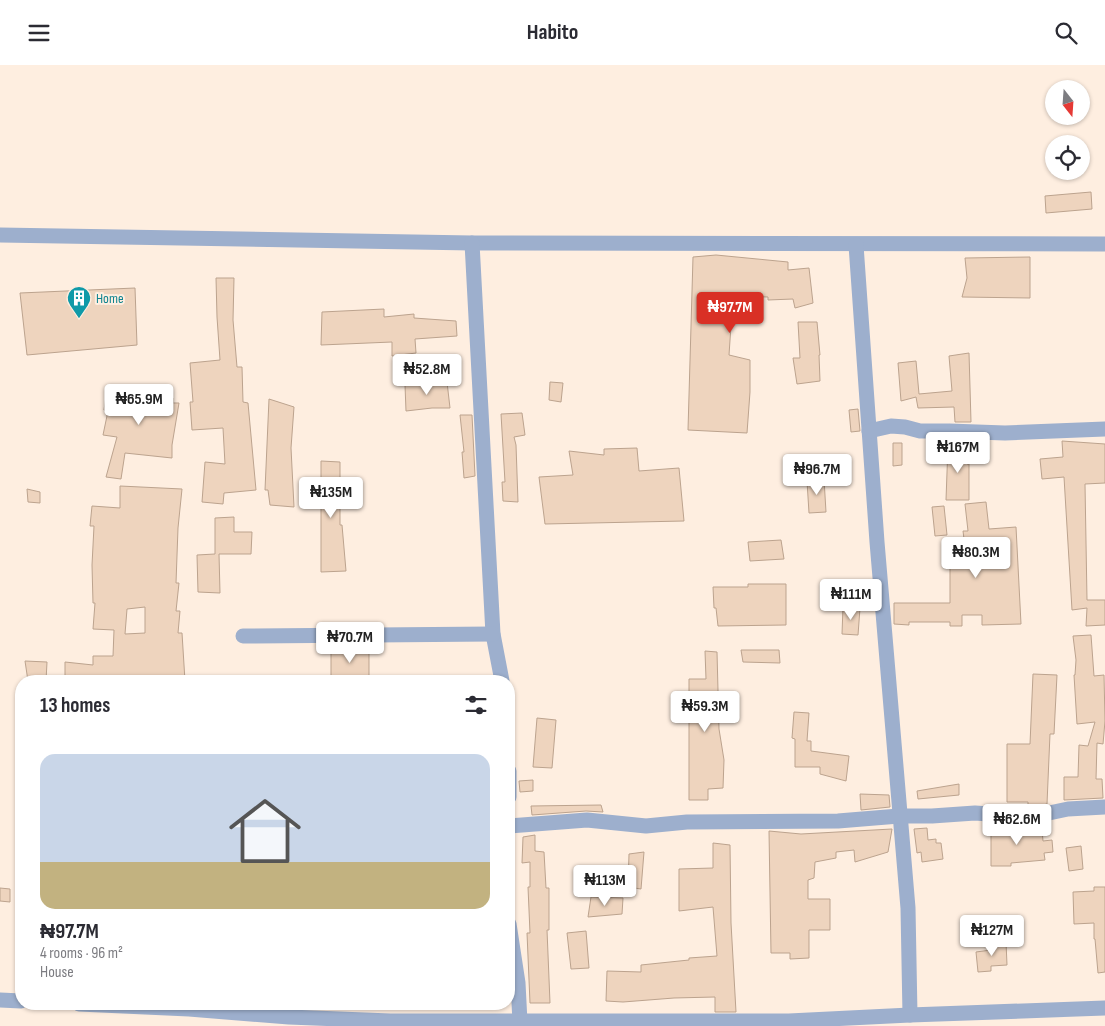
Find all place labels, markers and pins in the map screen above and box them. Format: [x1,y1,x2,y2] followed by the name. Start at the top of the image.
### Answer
[66,285,92,319] building icon: Home
[96,290,124,307] place label: Home
[689,291,771,334] pin: ₦97.7M
[386,353,468,396] pin: ₦52.8M
[98,383,180,426] pin: ₦65.9M
[923,431,993,474] pin: ₦167M
[776,453,858,496] pin: ₦96.7M
[296,477,366,519] pin: ₦135M
[935,537,1017,579] pin: ₦80.3M
[816,579,886,621] pin: ₦111M
[309,621,391,664] pin: ₦70.7M
[664,691,746,733] pin: ₦59.3M
[976,803,1058,846] pin: ₦62.6M
[570,865,640,907] pin: ₦113M
[957,915,1027,957] pin: ₦127M

